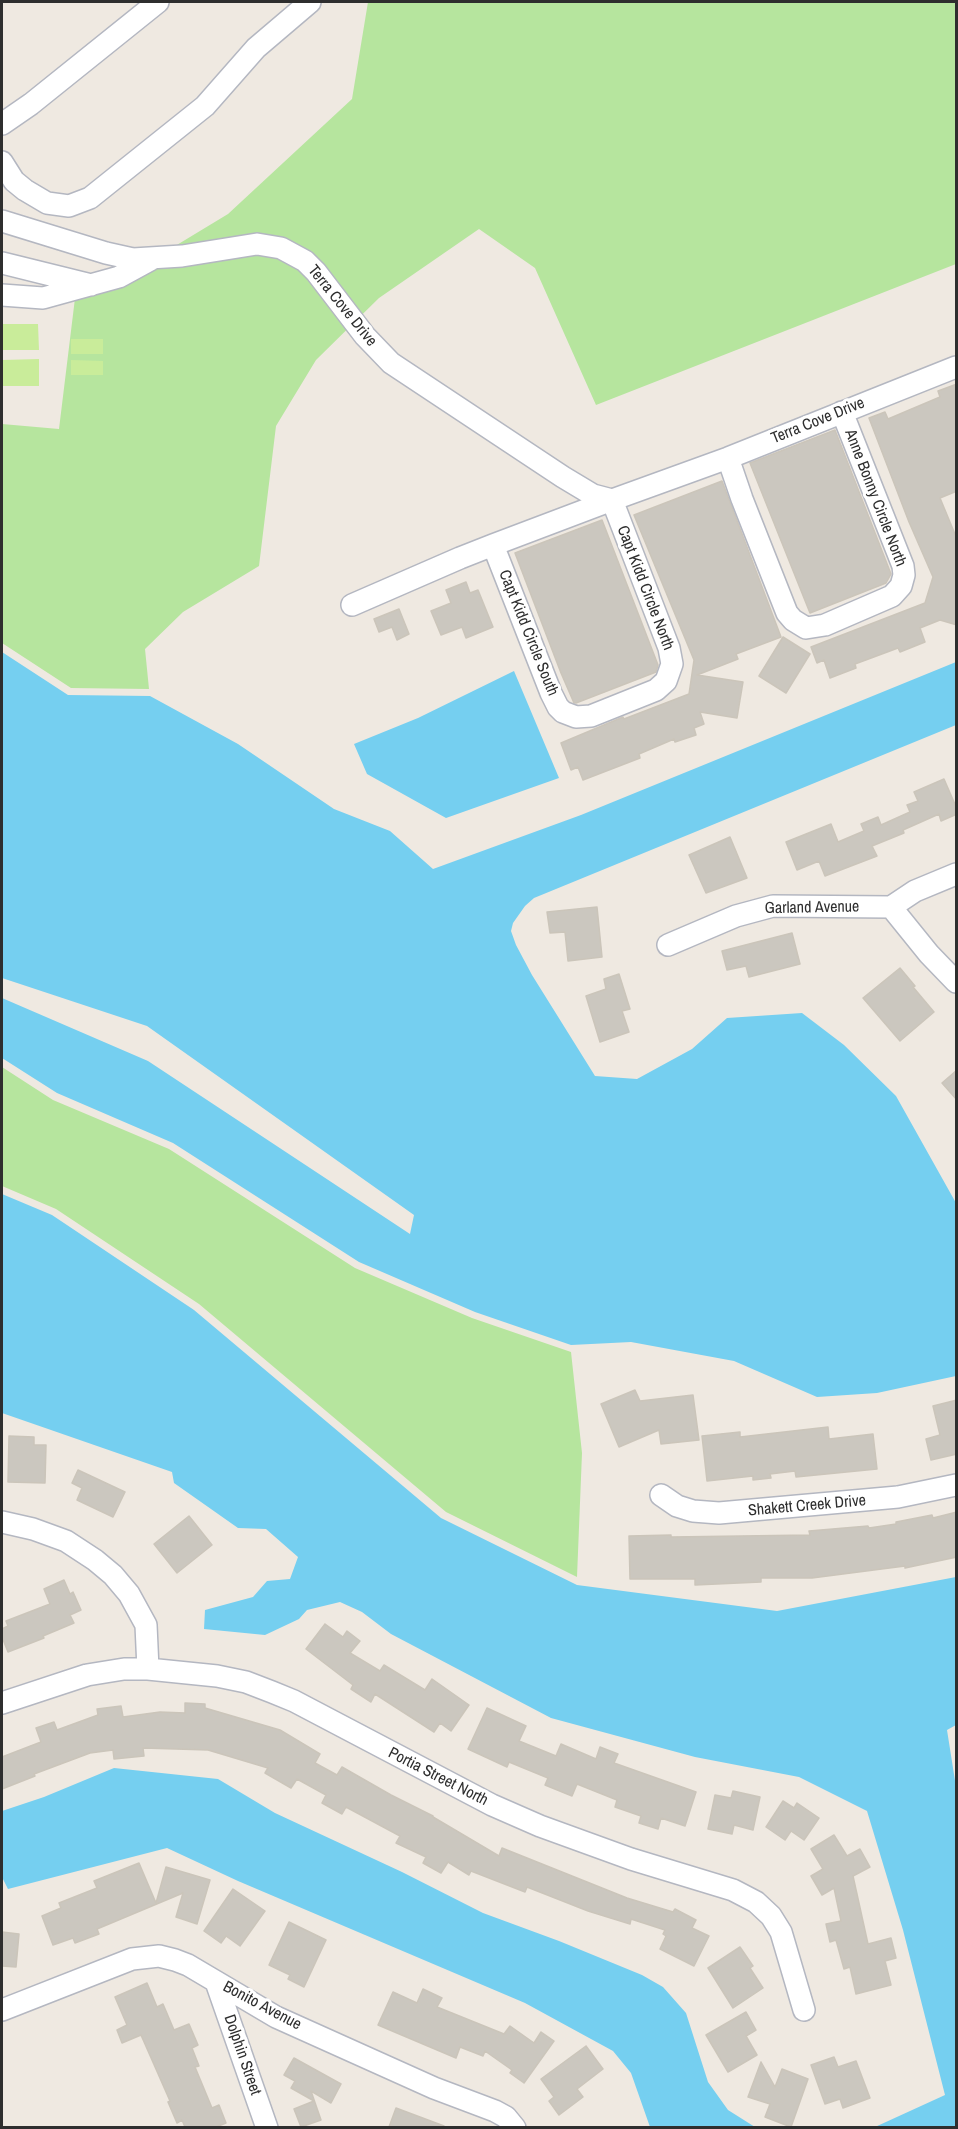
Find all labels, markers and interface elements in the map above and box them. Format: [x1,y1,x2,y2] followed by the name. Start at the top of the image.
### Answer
[303,261,381,351] street label: Terra Cove Drive
[768,394,868,448] street label: Terra Cove Drive
[840,427,910,569] street label: Anne Bonny Circle North
[612,523,678,653] street label: Capt Kidd Circle North
[494,567,562,699] street label: Capt Kidd Circle South
[765,898,859,918] street label: Garland Avenue
[747,1491,867,1521] street label: Shakett Creek Drive
[385,1744,491,1810] street label: Portia Street North
[220,1977,304,2035] street label: Bonito Avenue
[219,2012,265,2098] street label: Dolphin Street

